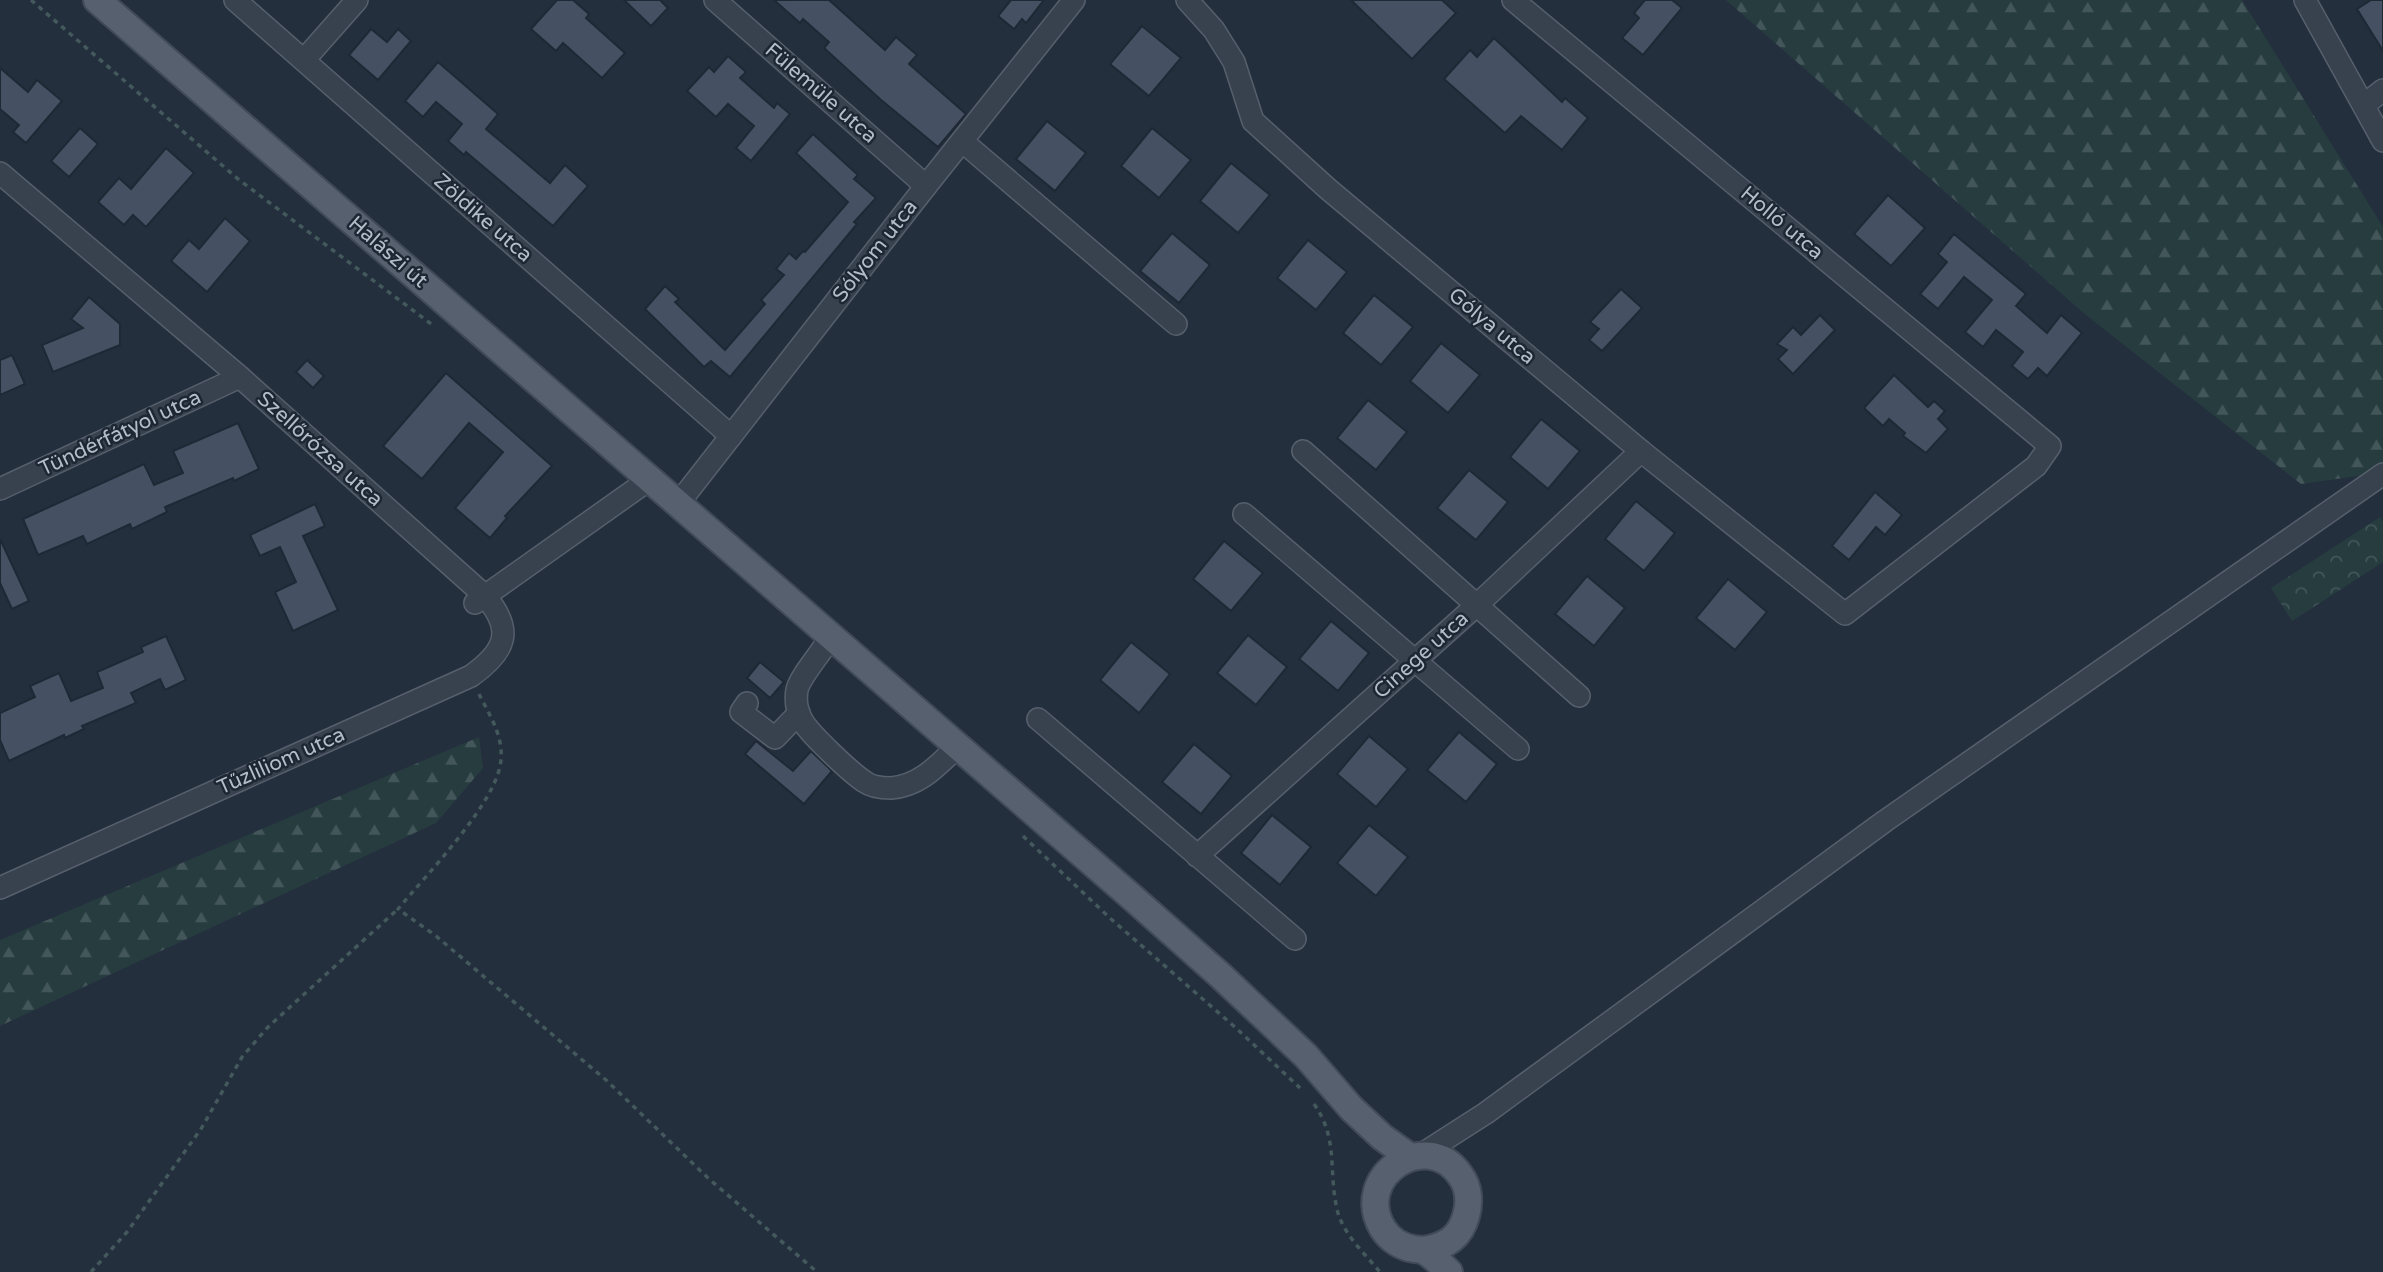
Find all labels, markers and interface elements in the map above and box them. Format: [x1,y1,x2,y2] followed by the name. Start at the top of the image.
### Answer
[760,38,882,148] street label: Fülemüle utca
[429,169,537,267] street label: Zöldike utca
[1735,181,1829,265] street label: Holló utca
[827,195,923,307] street label: Sólyom utca
[343,211,433,293] street label: Halászi út
[1443,282,1541,370] street label: Gólya utca
[35,385,205,481] street label: Tündérfátyol utca
[252,386,388,512] street label: Szellőrózsa utca
[1369,606,1473,704] street label: Cinege utca
[213,722,349,800] street label: Tűzliliom utca

